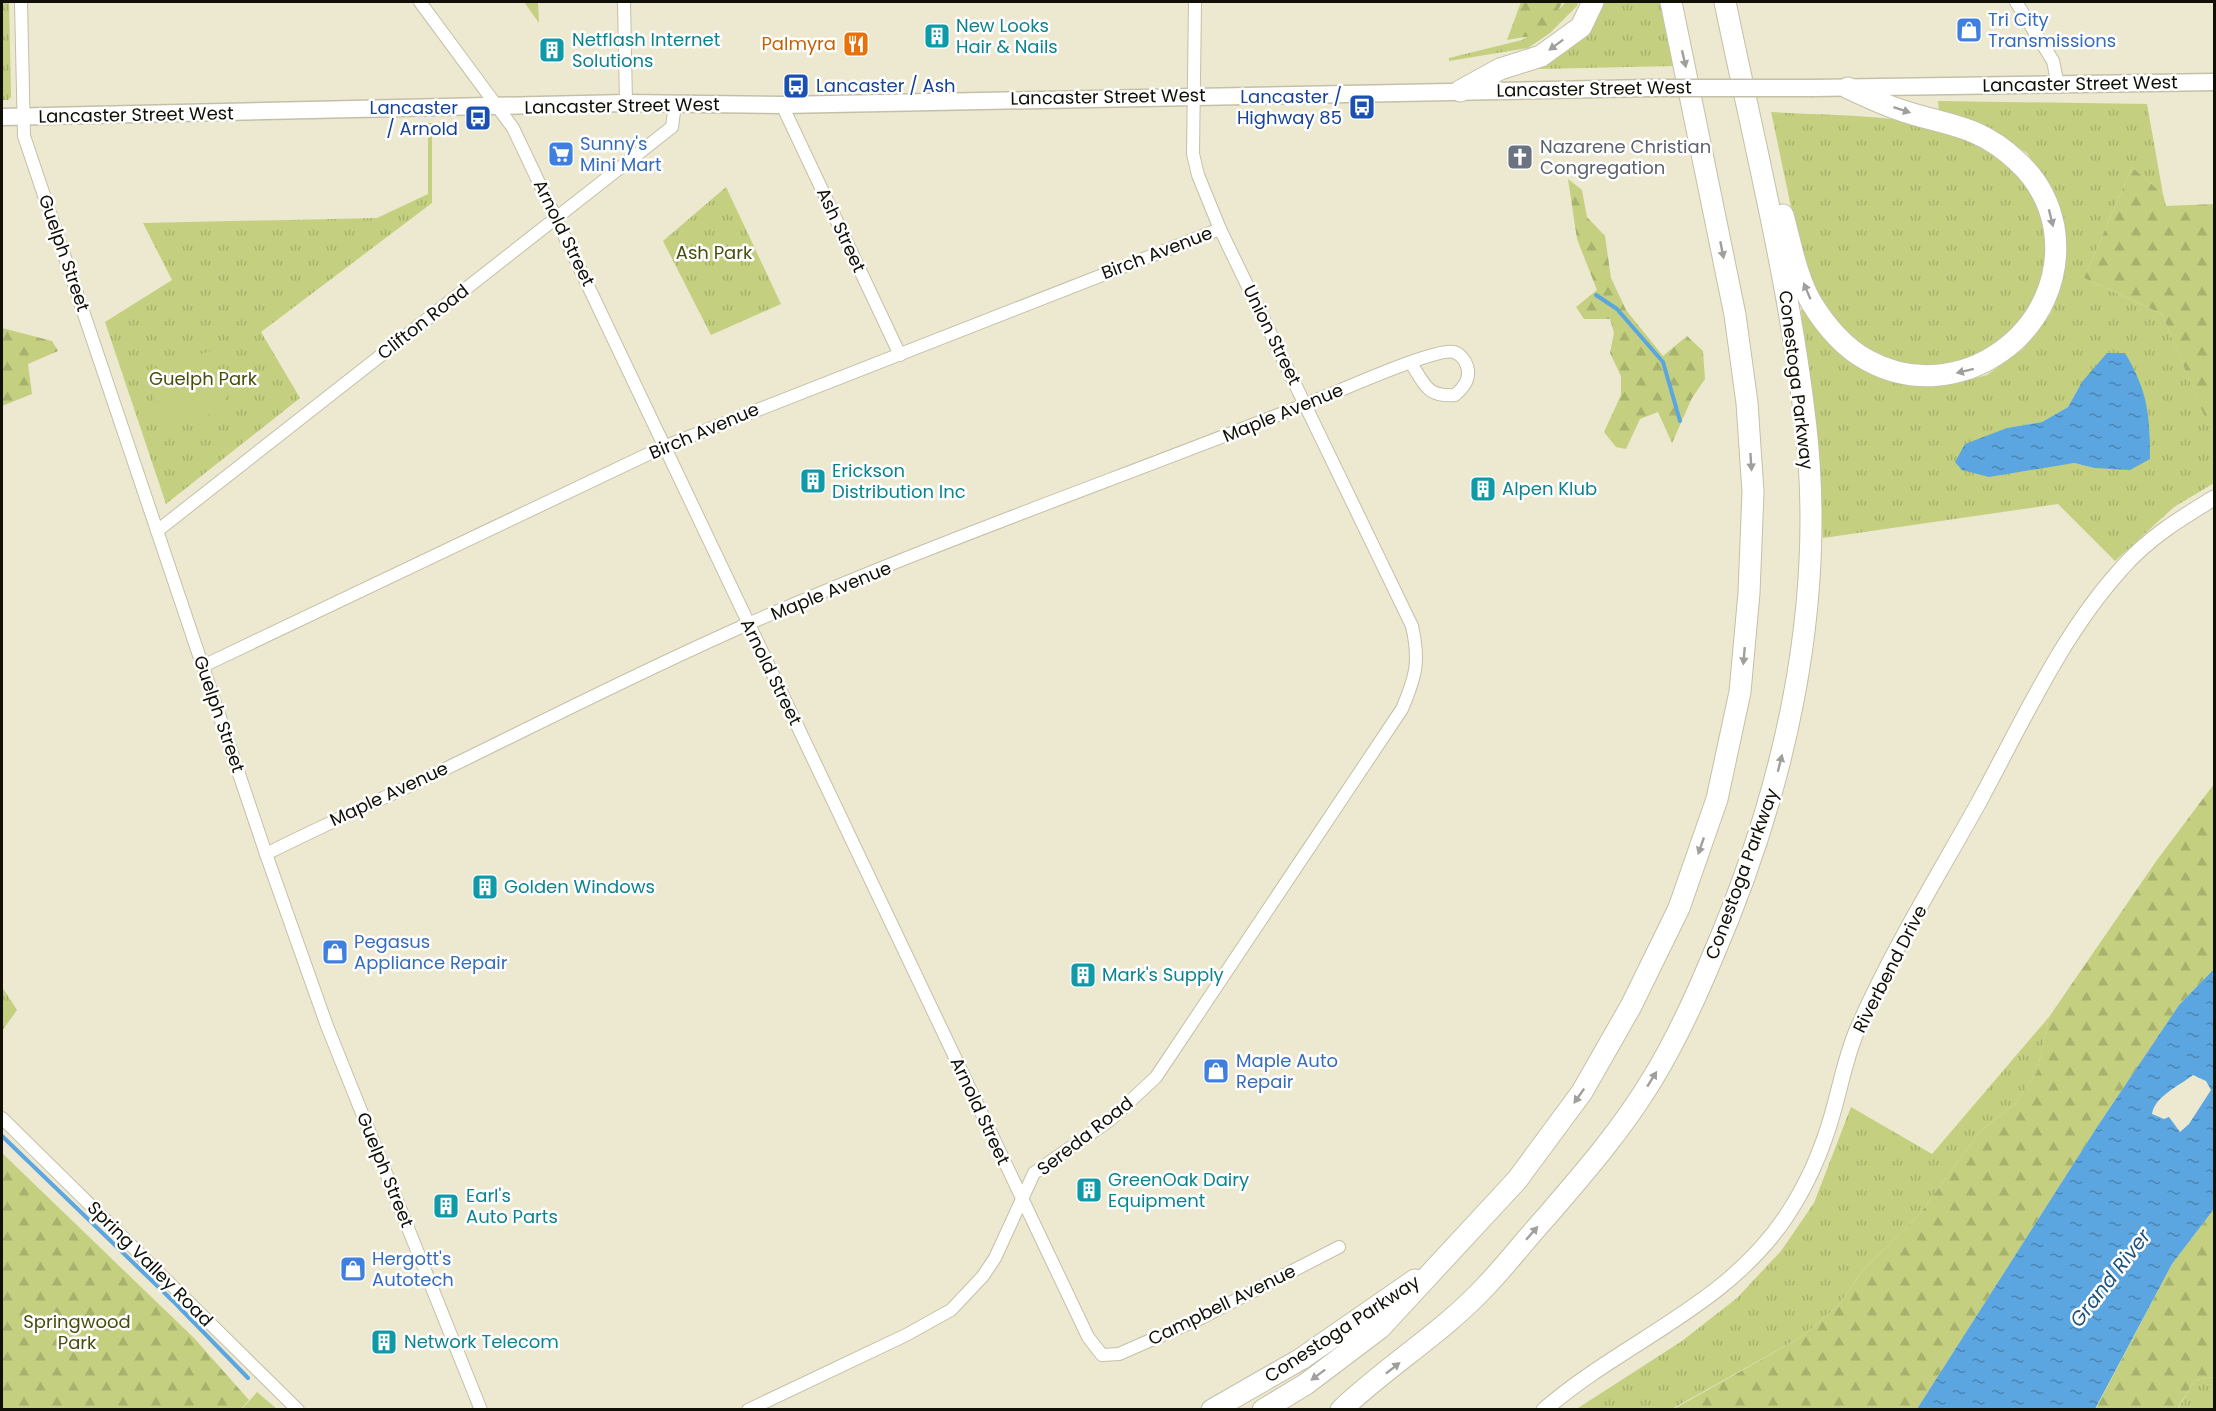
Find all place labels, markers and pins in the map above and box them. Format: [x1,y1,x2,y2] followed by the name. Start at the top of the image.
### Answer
[1988,7,2116,53] place label: Tri City Transmissions
[956,13,1058,59] place label: New Looks Hair & Nails
[1954,15,1984,45] shop icon: Tri City Transmissions
[922,21,952,51] building icon: New Looks Hair & Nails
[572,27,720,73] place label: Netflash Internet Solutions
[841,29,871,59] restaurant icon: Palmyra
[761,31,836,56] place label: Palmyra
[537,35,567,65] building icon: Netflash Internet Solutions
[781,71,811,101] bus stop icon: Lancaster / Ash
[816,73,956,98] place label: Lancaster / Ash
[1237,84,1342,130] place label: Lancaster / Highway 85
[1347,92,1377,122] bus stop icon: Lancaster / Highway 85
[370,95,458,141] place label: Lancaster / Arnold
[463,103,493,133] bus stop icon: Lancaster / Arnold
[580,131,662,177] place label: Sunny's Mini Mart
[1540,134,1711,180] place label: Nazarene Christian Congregation
[546,139,576,169] supermarket icon: Sunny's Mini Mart
[1505,142,1535,172] church icon: Nazarene Christian Congregation
[832,458,966,504] place label: Erickson Distribution Inc
[798,466,828,496] building icon: Erickson Distribution Inc
[1468,474,1498,504] building icon: Alpen Klub
[1502,476,1597,501] place label: Alpen Klub
[470,872,500,902] building icon: Golden Windows
[504,874,655,899] place label: Golden Windows
[354,929,508,975] place label: Pegasus Appliance Repair
[320,937,350,967] shop icon: Pegasus Appliance Repair
[1068,960,1098,990] building icon: Mark's Supply
[1102,962,1224,987] place label: Mark's Supply
[1236,1048,1338,1094] place label: Maple Auto Repair
[1201,1056,1231,1086] shop icon: Maple Auto Repair
[1108,1167,1249,1213] place label: GreenOak Dairy Equipment
[1074,1175,1104,1205] building icon: GreenOak Dairy Equipment
[466,1183,558,1229] place label: Earl's Auto Parts
[431,1191,461,1221] building icon: Earl's Auto Parts
[372,1246,454,1292] place label: Hergott's Autotech
[338,1254,368,1284] shop icon: Hergott's Autotech
[369,1327,399,1357] building icon: Network Telecom
[404,1329,559,1354] place label: Network Telecom

